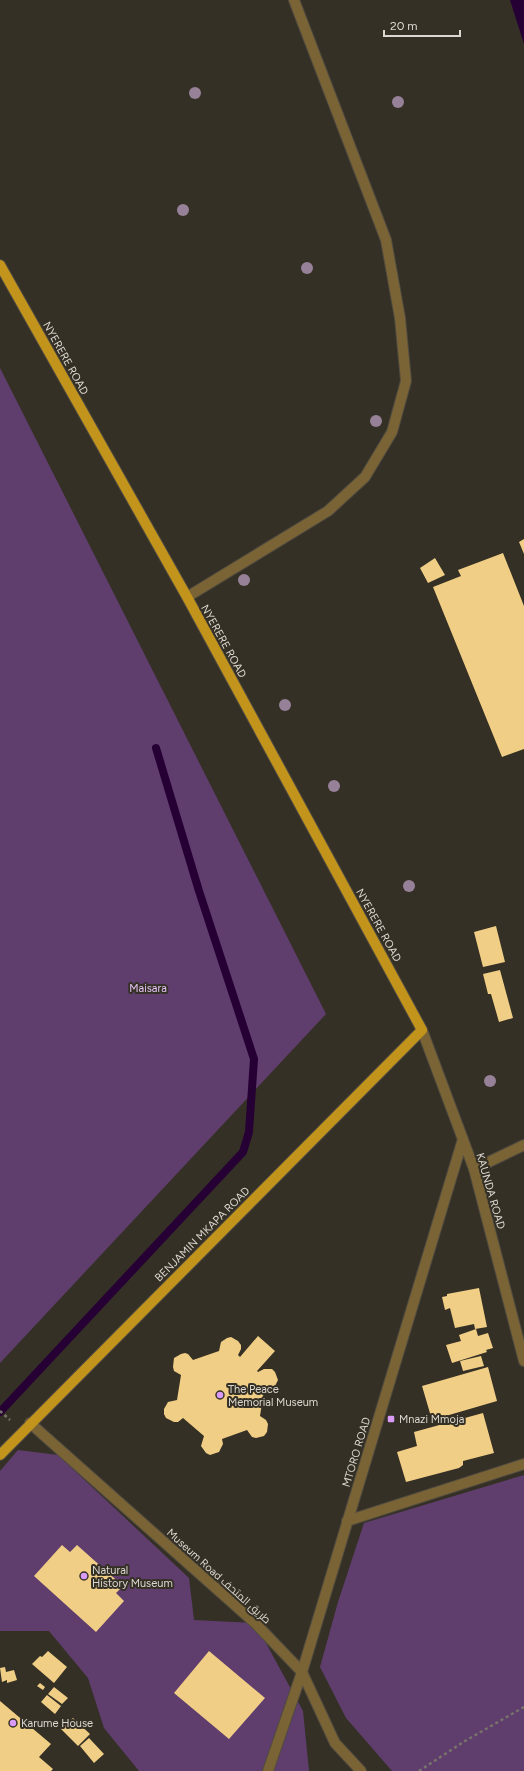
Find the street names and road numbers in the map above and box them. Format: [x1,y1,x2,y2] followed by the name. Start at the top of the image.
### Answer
[40,319,91,397] street label: NYERERE ROAD
[198,602,249,680] street label: NYERERE ROAD
[353,886,404,964] street label: NYERERE ROAD
[473,1152,508,1231] street label: KAUNDA ROAD
[152,1184,253,1284] street label: BENJAMIN MKAPA ROAD
[340,1415,373,1489] street label: MTORO ROAD
[164,1526,273,1627] street label: Museum Road طريق المتحف

